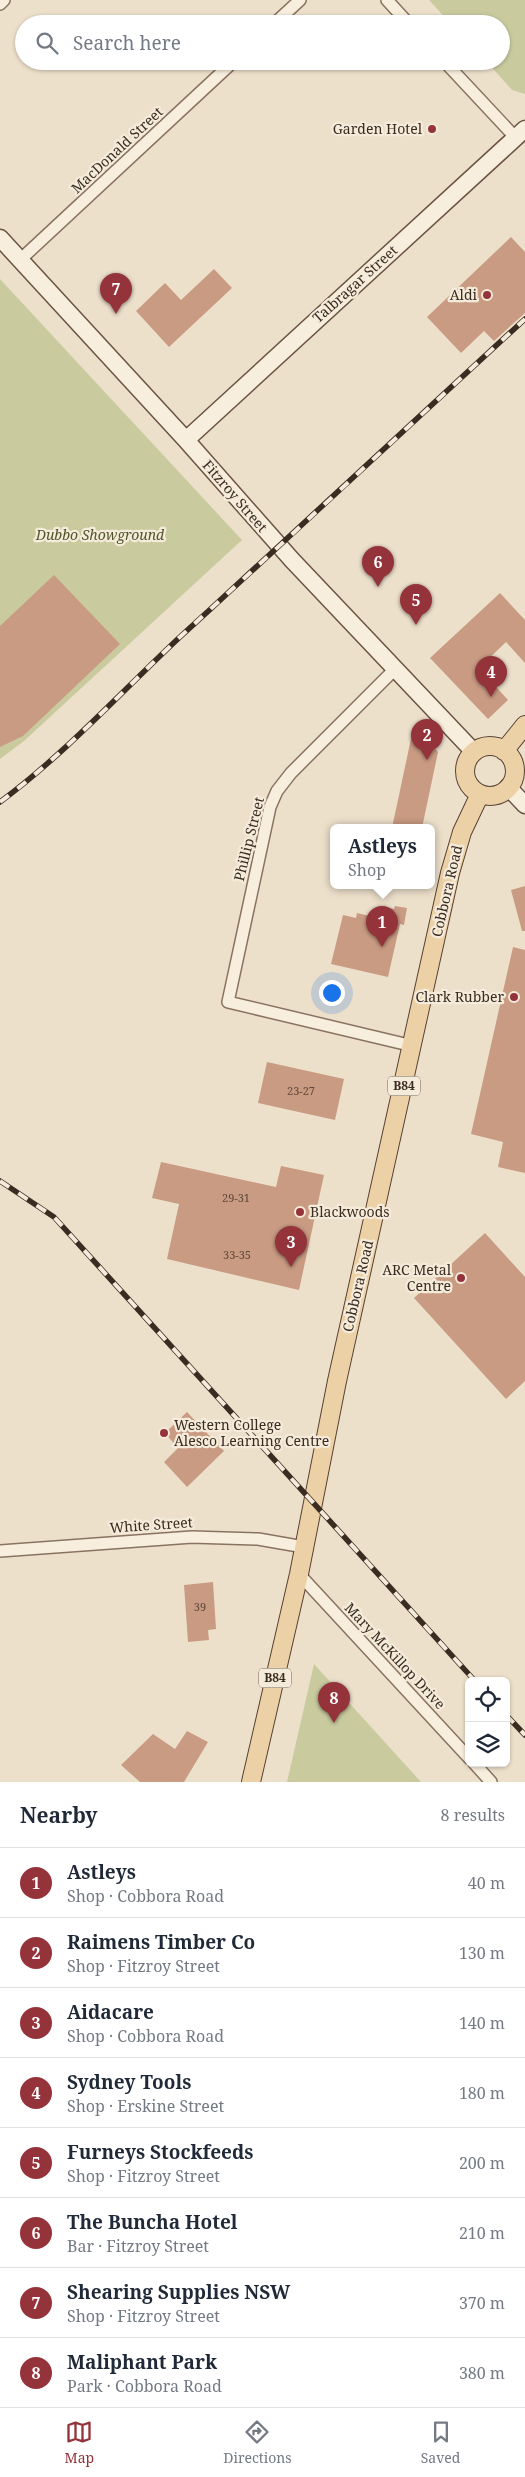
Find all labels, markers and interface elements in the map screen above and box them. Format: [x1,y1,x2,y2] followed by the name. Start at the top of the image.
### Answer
[15,15,510,70] search box
[33,29,61,57] icon: search
[73,30,181,56] text: Search here
[67,102,167,197] street label: MacDonald Street
[333,119,423,138] place label: Garden Hotel
[426,123,438,135] marker: Garden Hotel
[308,240,401,327] street label: Talbragar Street
[100,273,132,314] pin: 7
[450,285,478,304] place label: Aldi
[481,289,493,301] marker: Aldi
[199,456,272,536] street label: Fitzroy Street
[35,525,165,544] park label: Dubbo Showground
[362,546,394,587] pin: 6
[400,584,432,625] pin: 5
[475,656,507,697] pin: 4
[411,719,443,760] pin: 2
[229,795,268,883] street label: Phillip Street
[330,824,435,889] popup
[348,833,417,859] text: Astleys
[427,843,466,939] street label: Cobbora Road
[348,859,386,881] text: Shop
[366,906,398,947] pin: 1
[319,980,345,1006] your location
[415,987,504,1006] place label: Clark Rubber
[508,991,520,1003] marker: Clark Rubber
[388,1076,420,1096] road number: B84
[287,1083,315,1098] house number: 23-27
[222,1190,250,1205] house number: 29-31
[310,1202,390,1221] place label: Blackwoods
[294,1206,306,1218] marker: Blackwoods
[275,1226,307,1267] pin: 3
[338,1238,377,1334] street label: Cobbora Road
[223,1247,251,1262] house number: 33-35
[382,1260,452,1295] place label: ARC Metal Centre
[455,1272,467,1284] marker: ARC Metal Centre
[174,1415,329,1450] place label: Western College Alesco Learning Centre
[158,1427,170,1439] marker: Western College Alesco Learning Centre
[109,1512,193,1537] street label: White Street
[341,1598,450,1713] street label: Mary McKillop Drive
[194,1599,206,1614] house number: 39
[259,1669,291,1688] road number: B84
[465,1677,510,1767] map controls
[465,1677,510,1722] button: locate
[318,1682,350,1723] pin: 8
[465,1722,510,1767] button: layers
[20,1801,98,1829] text: Nearby
[441,1804,505,1826] text: 8 results
[67,1859,136,1885] text: Astleys
[31,1872,41,1894] text: 1
[468,1872,505,1894] text: 40 m
[67,1885,224,1907] text: Shop · Cobbora Road
[67,1929,255,1955] text: Raimens Timber Co
[31,1942,41,1964] text: 2
[459,1942,505,1964] text: 130 m
[67,1955,220,1977] text: Shop · Fitzroy Street
[67,1999,154,2025] text: Aidacare
[31,2012,41,2034] text: 3
[459,2012,505,2034] text: 140 m
[67,2025,224,2047] text: Shop · Cobbora Road
[67,2069,191,2095] text: Sydney Tools
[31,2082,41,2104] text: 4
[459,2082,505,2104] text: 180 m
[67,2095,224,2117] text: Shop · Erskine Street
[67,2139,253,2165] text: Furneys Stockfeeds
[31,2152,41,2174] text: 5
[459,2152,505,2174] text: 200 m
[67,2165,220,2187] text: Shop · Fitzroy Street
[67,2209,238,2235] text: The Buncha Hotel
[31,2222,41,2244] text: 6
[459,2222,505,2244] text: 210 m
[67,2235,209,2257] text: Bar · Fitzroy Street
[67,2279,290,2305] text: Shearing Supplies NSW
[31,2292,41,2314] text: 7
[459,2292,505,2314] text: 370 m
[67,2305,220,2327] text: Shop · Fitzroy Street
[67,2349,217,2375] text: Maliphant Park
[31,2362,41,2384] text: 8
[459,2362,505,2384] text: 380 m
[67,2375,222,2397] text: Park · Cobbora Road
[65,2418,94,2467] tab: Map
[223,2418,292,2467] tab: Directions
[421,2418,460,2467] tab: Saved

